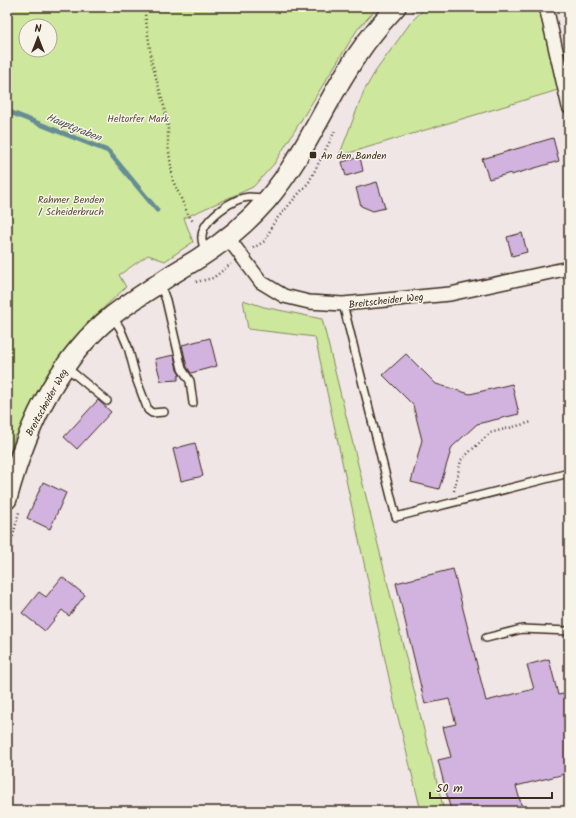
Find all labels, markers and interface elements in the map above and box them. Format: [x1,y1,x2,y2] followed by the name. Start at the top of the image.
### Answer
[18,18,58,58] north arrow
[35,20,42,38] text: N
[43,109,105,148] water label: Hauptgraben
[107,111,169,127] park label: Heltorfer Mark
[321,148,386,164] place label: An den Banden
[308,150,318,160] marker: An den Banden
[38,192,104,220] park label: Rahmer Benden / Scheiderbruch
[348,289,425,313] street label: Breitscheider Weg
[22,365,72,439] street label: Breitscheider Weg
[430,774,552,800] scale bar
[436,779,463,798] text: 50 m

